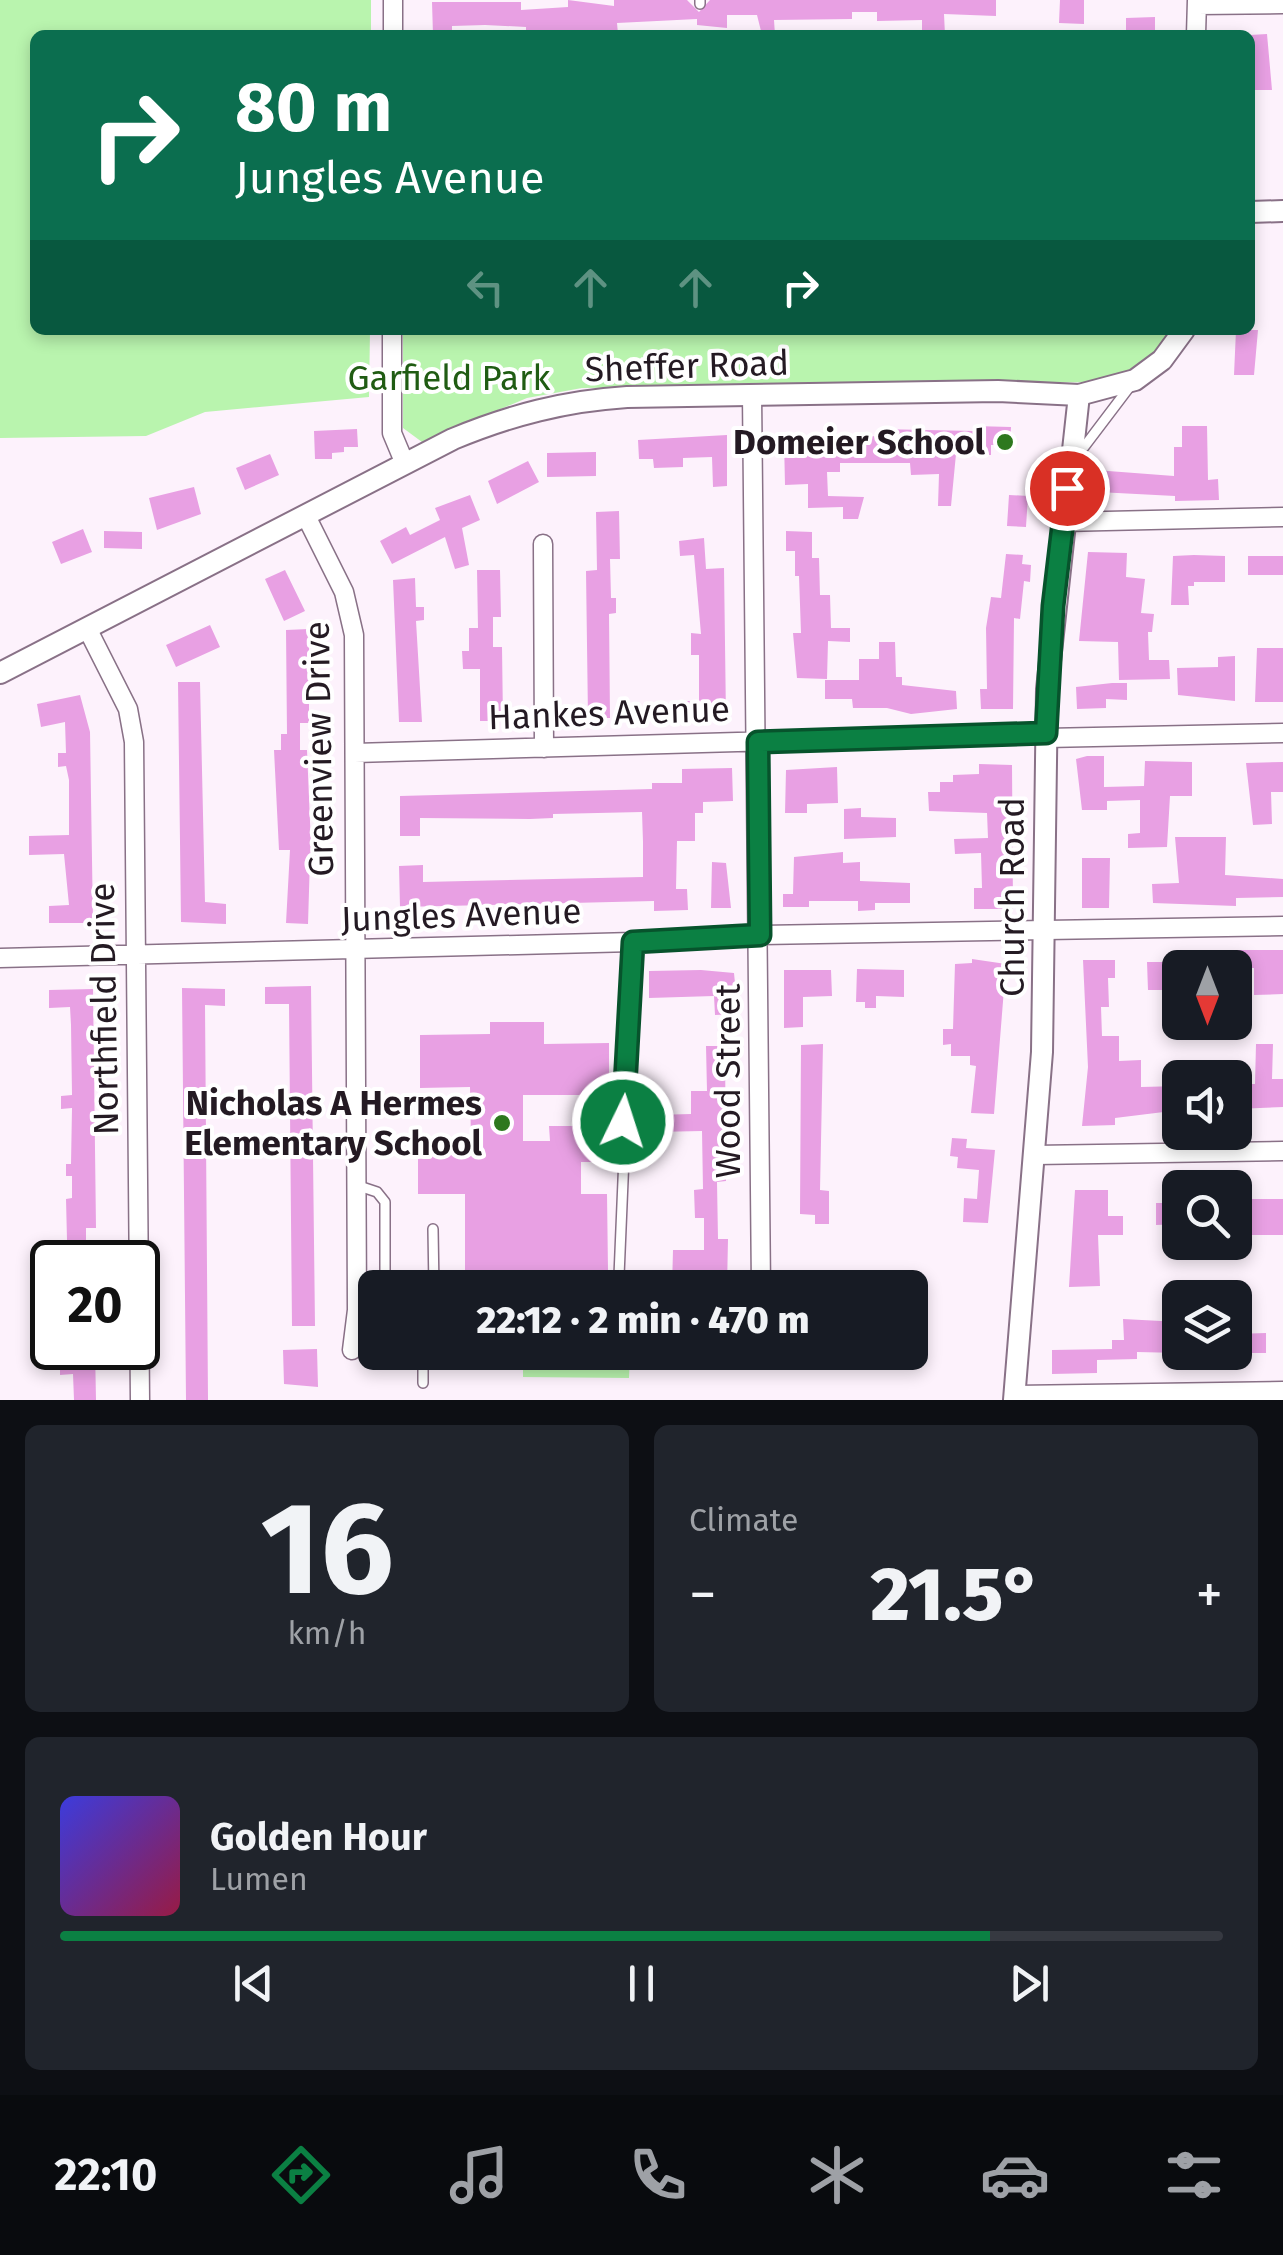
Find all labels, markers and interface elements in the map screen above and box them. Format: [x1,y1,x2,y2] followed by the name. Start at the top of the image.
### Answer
[235,66,392,150] text: 80 m
[70,70,200,200] icon: right
[235,151,544,205] text: Jungles Avenue
[458,260,513,315] icon: left
[563,260,618,315] icon: ahead
[668,260,723,315] icon: ahead
[773,260,828,315] icon: right
[584,341,790,391] street label: Sheffer Road
[347,357,551,399] park label: Garfield Park
[733,421,986,463] place label: Domeier School
[994,431,1016,453] marker: Domeier School
[1025,446,1110,531] pin
[1040,461,1095,516] icon: arrive
[296,621,342,877] street label: Greenview Drive
[487,688,731,738] street label: Hankes Avenue
[991,797,1033,997] street label: Church Road
[81,882,127,1136] street label: Northfield Drive
[340,890,582,940] street label: Jungles Avenue
[1162,950,1252,1040] north arrow
[1162,950,1252,1370] map controls
[707,983,749,1178] street label: Wood Street
[1162,1060,1252,1150] button: sound
[571,1070,675,1174] position arrow
[184,1082,483,1164] place label: Nicholas A Hermes Elementary School
[491,1112,513,1134] marker: Nicholas A Hermes Elementary School
[1162,1170,1252,1260] button: search
[30,1240,160,1370] speed limit sign: 20
[1162,1280,1252,1370] button: layers
[476,1297,810,1343] text: 22:12 · 2 min · 470 m
[260,1471,394,1627] text: 16
[689,1501,798,1539] text: Climate
[870,1550,1042,1640] text: 21.5°
[689,1562,717,1628] text: −
[1196,1562,1223,1628] text: +
[287,1614,367,1652] text: km/h
[210,1814,427,1860] text: Golden Hour
[210,1860,308,1898] text: Lumen
[226,1956,281,2011] icon: previous
[614,1956,669,2011] icon: pause
[1002,1956,1057,2011] icon: next
[266,2140,336,2210] icon: directions
[444,2140,514,2210] icon: music
[623,2140,693,2210] icon: phone
[802,2140,872,2210] icon: climate
[980,2140,1050,2210] icon: car
[1159,2140,1229,2210] icon: filters
[54,2148,157,2202] text: 22:10

